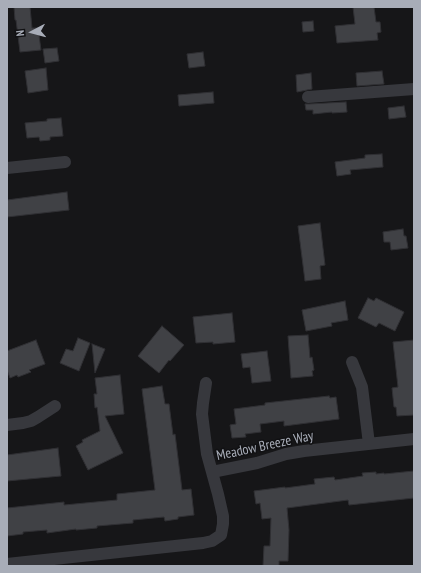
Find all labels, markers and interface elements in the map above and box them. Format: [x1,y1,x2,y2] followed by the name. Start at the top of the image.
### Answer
[12,12,52,52] north arrow
[13,30,27,37] text: N
[215,428,315,464] street label: Meadow Breeze Way

